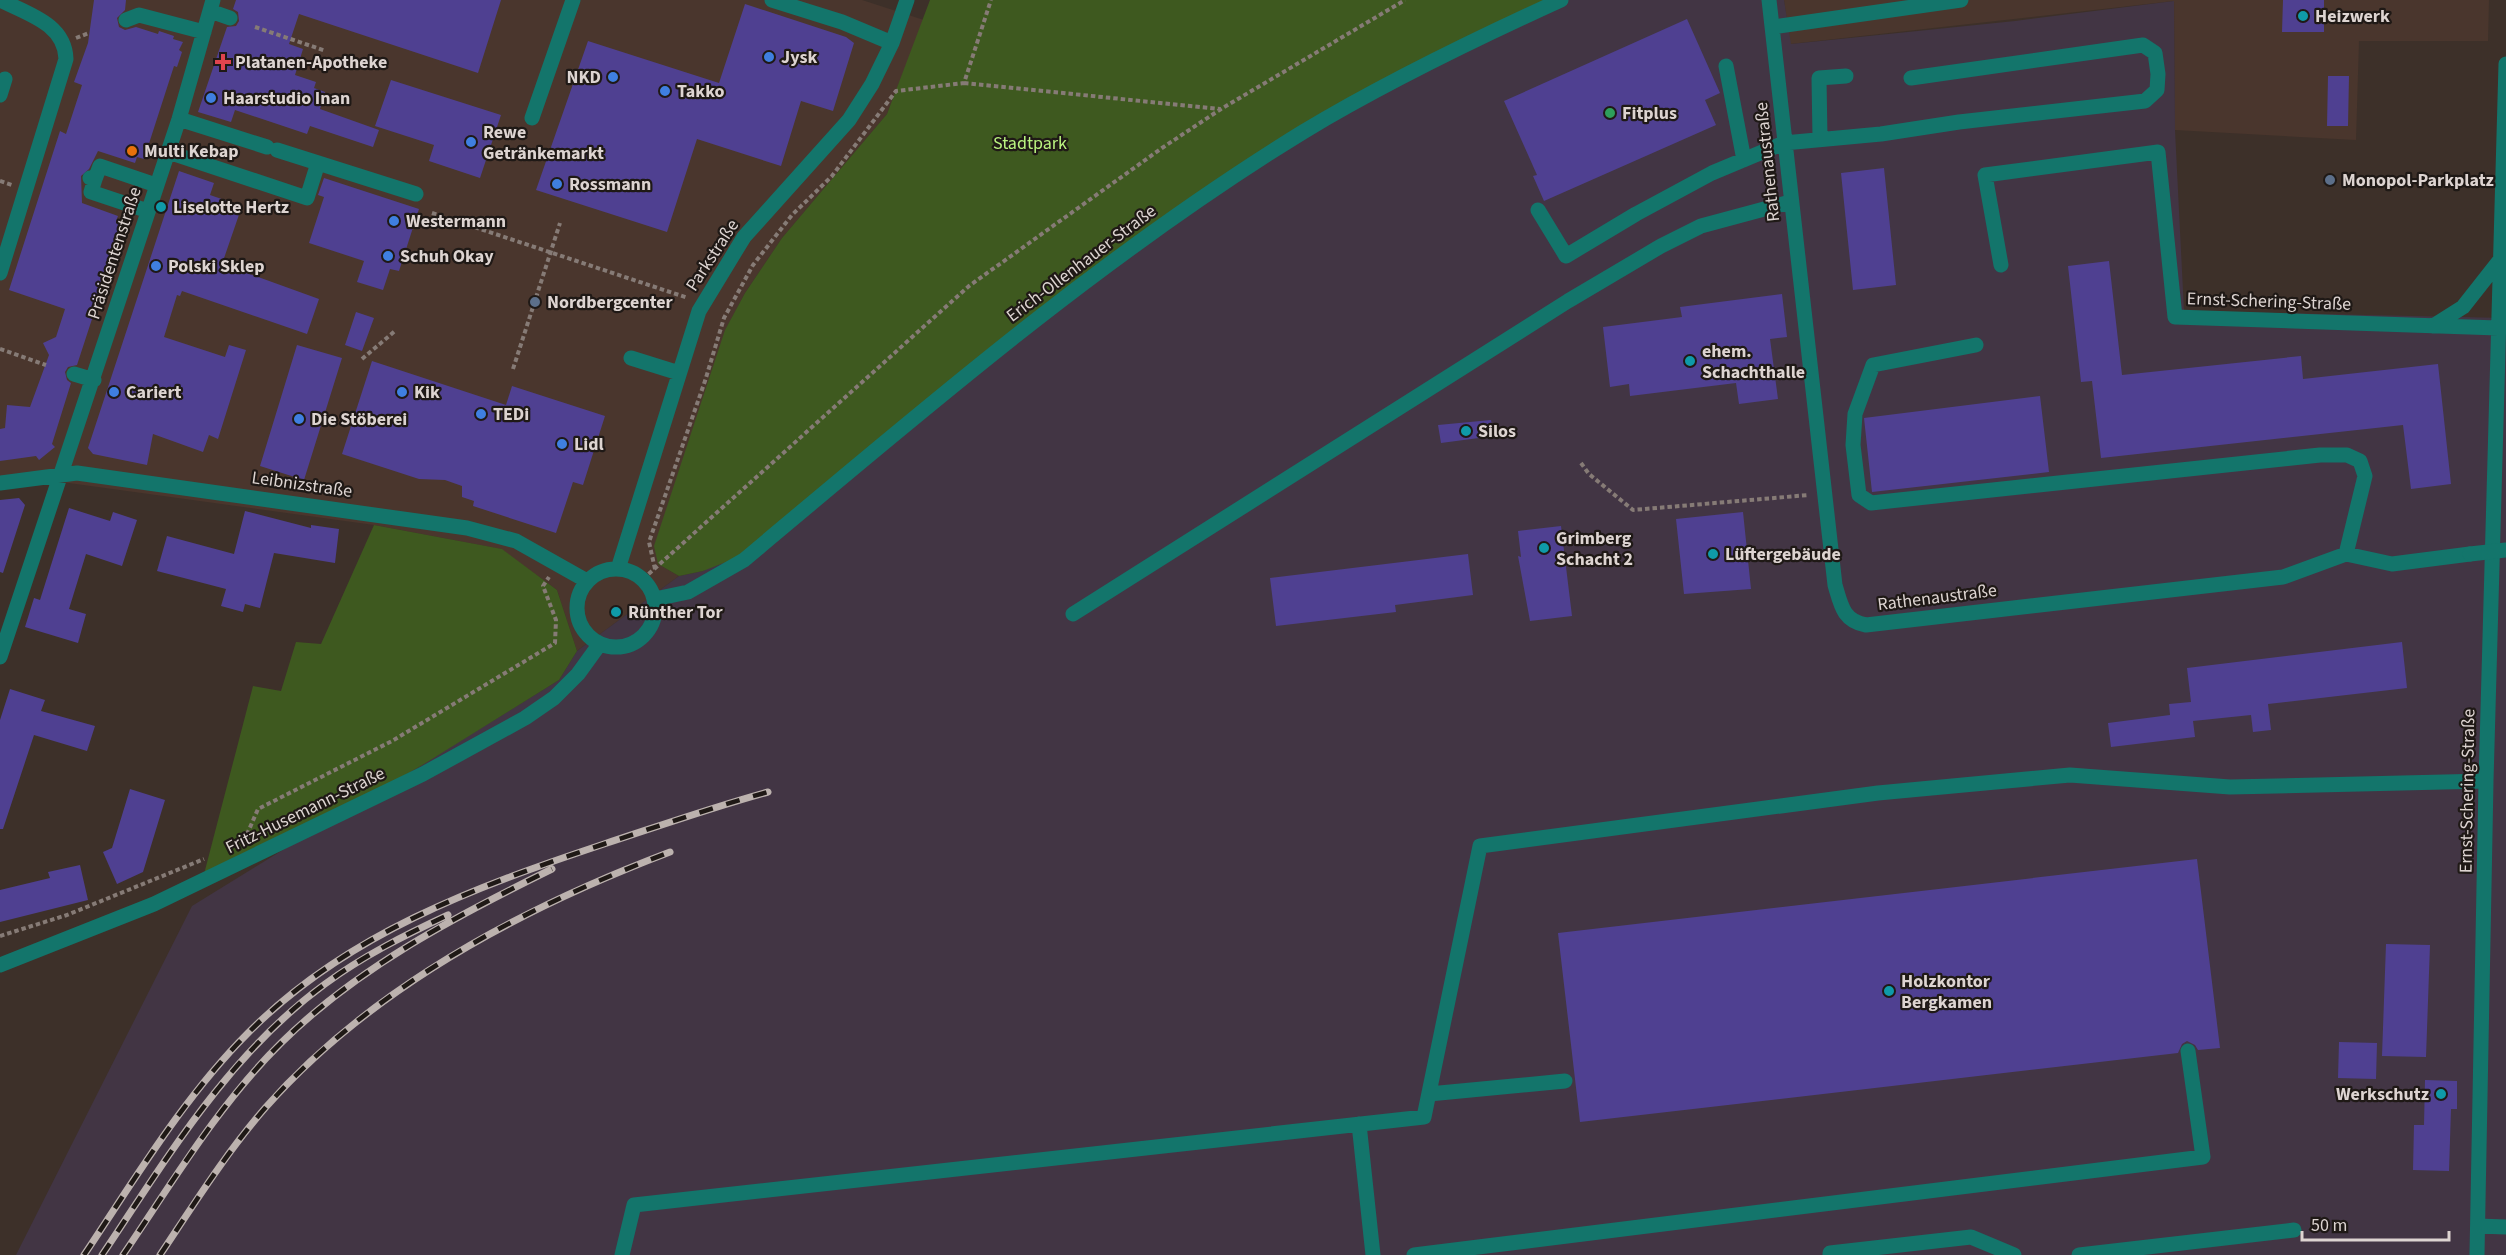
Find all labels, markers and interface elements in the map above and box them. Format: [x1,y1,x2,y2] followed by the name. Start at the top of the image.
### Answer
[2315,4,2390,29] place label: Heizwerk
[2296,9,2310,23] marker: Heizwerk
[781,45,818,70] place label: Jysk
[235,50,387,75] place label: Platanen-Apotheke
[762,50,776,64] marker: Jysk
[216,55,230,69] marker: Platanen-Apotheke
[567,65,601,90] place label: NKD
[606,70,620,84] marker: NKD
[677,79,725,104] place label: Takko
[658,84,672,98] marker: Takko
[223,86,350,111] place label: Haarstudio Inan
[204,91,218,105] marker: Haarstudio Inan
[1622,101,1677,126] place label: Fitplus
[1749,101,1786,223] street label: Rathenaustraße
[1603,106,1617,120] marker: Fitplus
[483,120,604,166] place label: Rewe Getränkemarkt
[993,131,1067,156] park label: Stadtpark
[464,135,478,149] marker: Rewe Getränkemarkt
[144,139,239,164] place label: Multi Kebap
[125,144,139,158] marker: Multi Kebap
[2342,168,2494,193] place label: Monopol-Parkplatz
[569,172,651,197] place label: Rossmann
[2323,173,2337,187] marker: Monopol-Parkplatz
[550,177,564,191] marker: Rossmann
[81,184,148,323] street label: Präsidentenstraße
[173,195,289,220] place label: Liselotte Hertz
[1001,199,1161,328] street label: Erich-Ollenhauer-Straße
[154,200,168,214] marker: Liselotte Hertz
[406,209,506,234] place label: Westermann
[387,214,401,228] marker: Westermann
[680,214,745,296] street label: Parkstraße
[400,244,494,269] place label: Schuh Okay
[381,249,395,263] marker: Schuh Okay
[168,254,265,279] place label: Polski Sklep
[149,259,163,273] marker: Polski Sklep
[2186,286,2352,317] street label: Ernst-Schering-Straße
[547,290,674,315] place label: Nordbergcenter
[528,295,542,309] marker: Nordbergcenter
[1702,339,1805,385] place label: ehem. Schachthalle
[1683,354,1697,368] marker: ehem. Schachthalle
[126,380,182,405] place label: Cariert
[414,380,440,405] place label: Kik
[107,385,121,399] marker: Cariert
[395,385,409,399] marker: Kik
[493,402,529,427] place label: TEDi
[311,407,407,432] place label: Die Stöberei
[474,407,488,421] marker: TEDi
[292,412,306,426] marker: Die Stöberei
[1478,419,1516,444] place label: Silos
[1459,424,1473,438] marker: Silos
[574,432,604,457] place label: Lidl
[555,437,569,451] marker: Lidl
[250,465,354,504] street label: Leibnizstraße
[1556,526,1633,572] place label: Grimberg Schacht 2
[1537,541,1551,555] marker: Grimberg Schacht 2
[1725,542,1841,567] place label: Lüftergebäude
[1706,547,1720,561] marker: Lüftergebäude
[1876,578,1998,617] street label: Rathenaustraße
[628,600,723,625] place label: Rünther Tor
[609,605,623,619] marker: Rünther Tor
[2454,708,2481,873] street label: Ernst-Schering-Straße
[221,761,389,860] street label: Fritz-Husemann-Straße
[1901,969,1992,1015] place label: Holzkontor Bergkamen
[1882,984,1896,998] marker: Holzkontor Bergkamen
[2336,1082,2429,1107] place label: Werkschutz
[2434,1087,2448,1101] marker: Werkschutz
[2302,1204,2449,1242] scale bar
[2311,1213,2347,1238] text: 50 m

